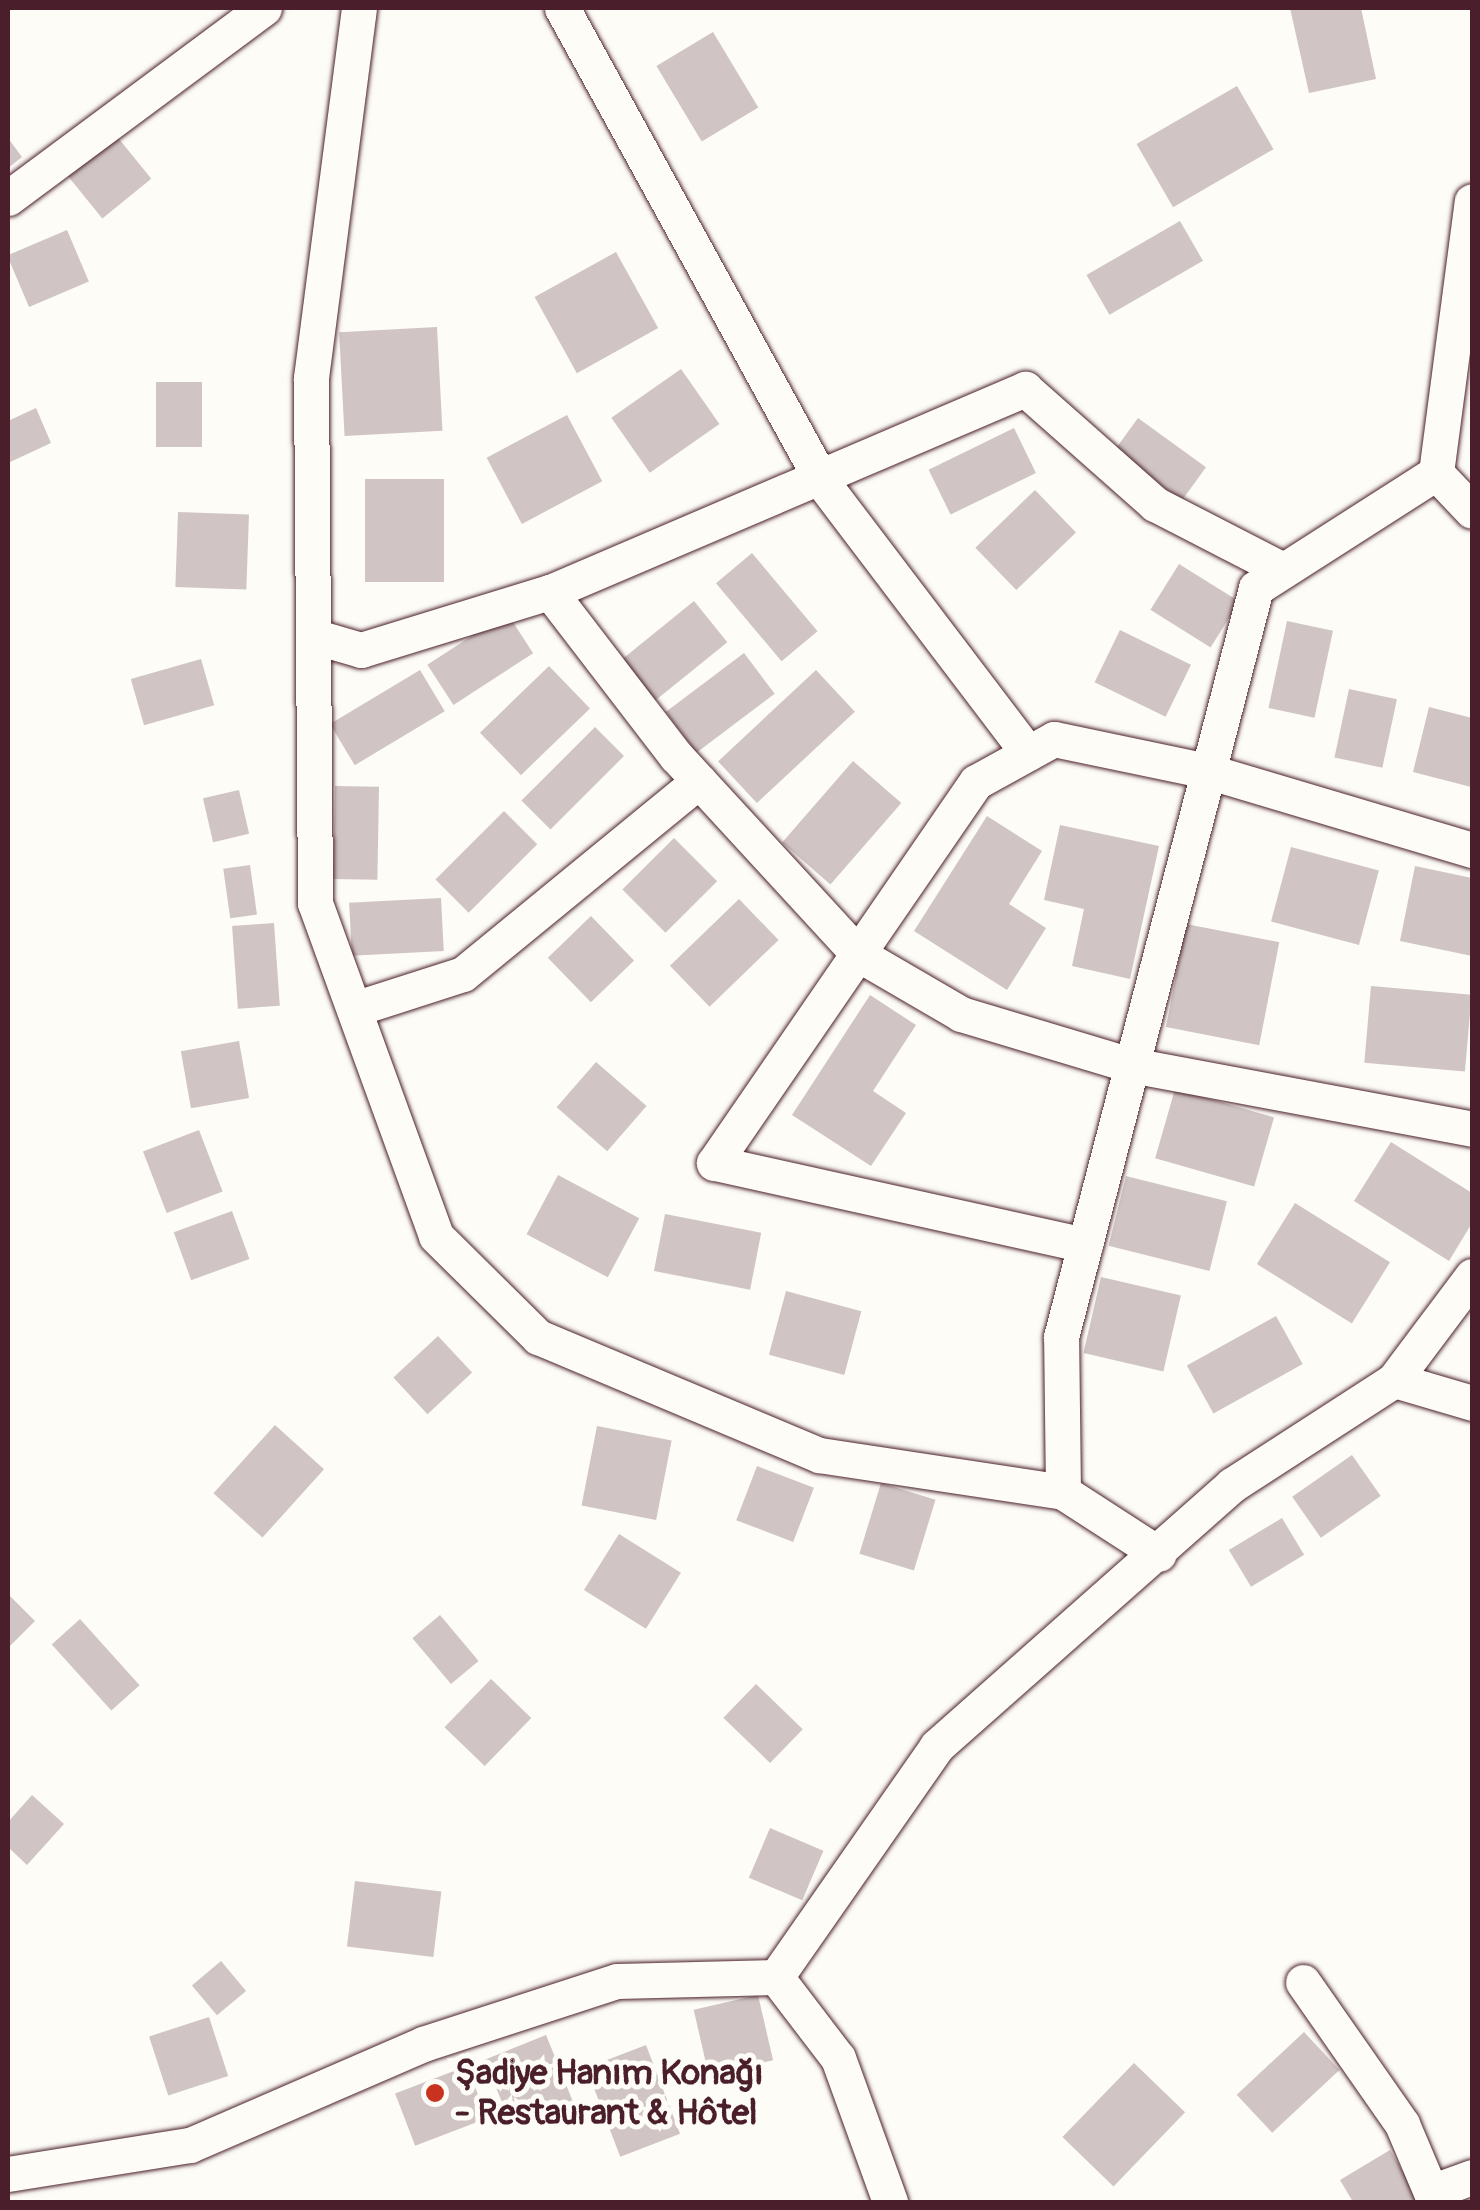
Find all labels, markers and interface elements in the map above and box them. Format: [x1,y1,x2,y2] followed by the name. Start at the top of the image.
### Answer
[455,2052,764,2134] place label: Şadiye Hanım Konağı - Restaurant & Hôtel
[424,2082,446,2104] marker: Şadiye Hanım Konağı - Restaurant & Hôtel

